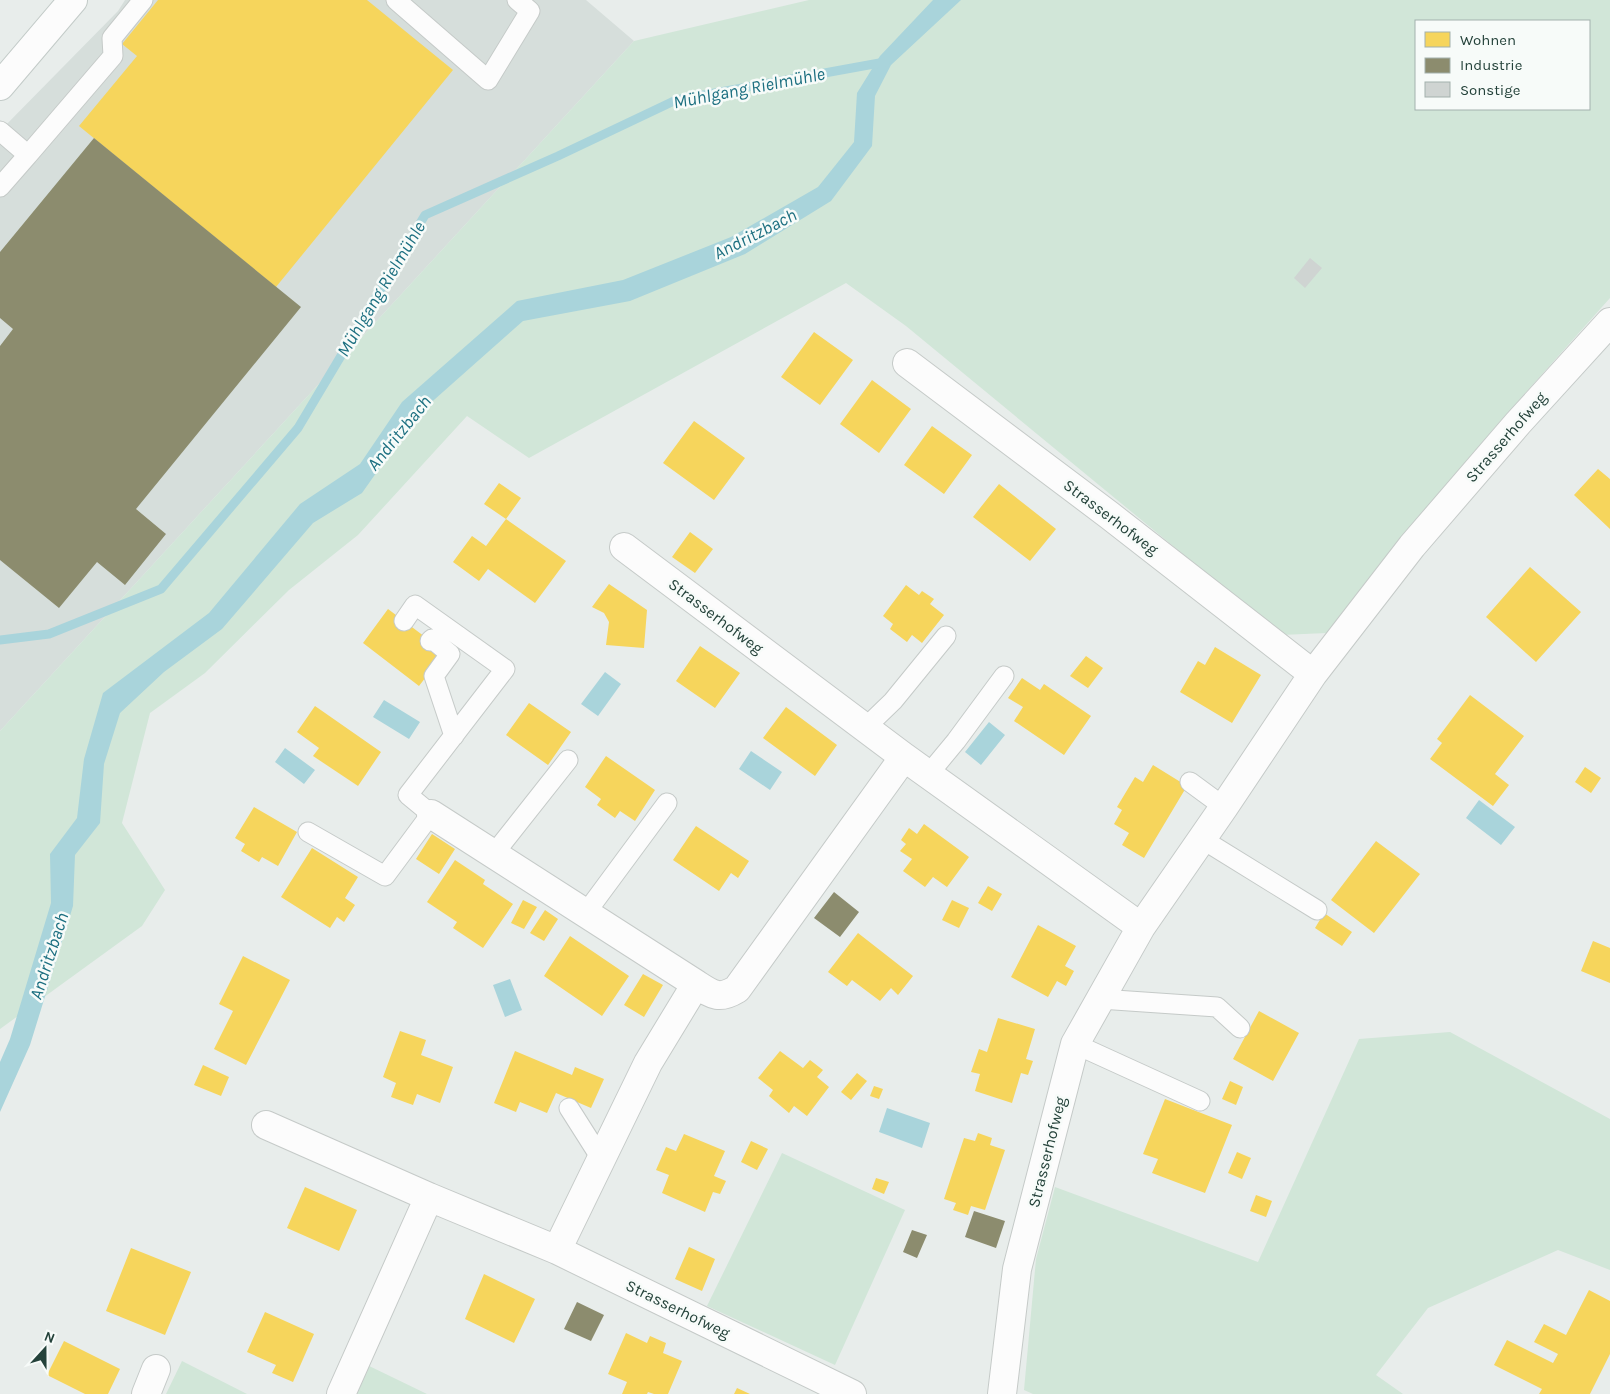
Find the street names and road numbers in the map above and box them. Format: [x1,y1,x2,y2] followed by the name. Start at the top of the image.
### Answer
[1461,388,1551,486] street label: Strasserhofweg
[1060,475,1162,559] street label: Strasserhofweg
[665,574,767,658] street label: Strasserhofweg
[1024,1094,1070,1210] street label: Strasserhofweg
[623,1276,733,1342] street label: Strasserhofweg

